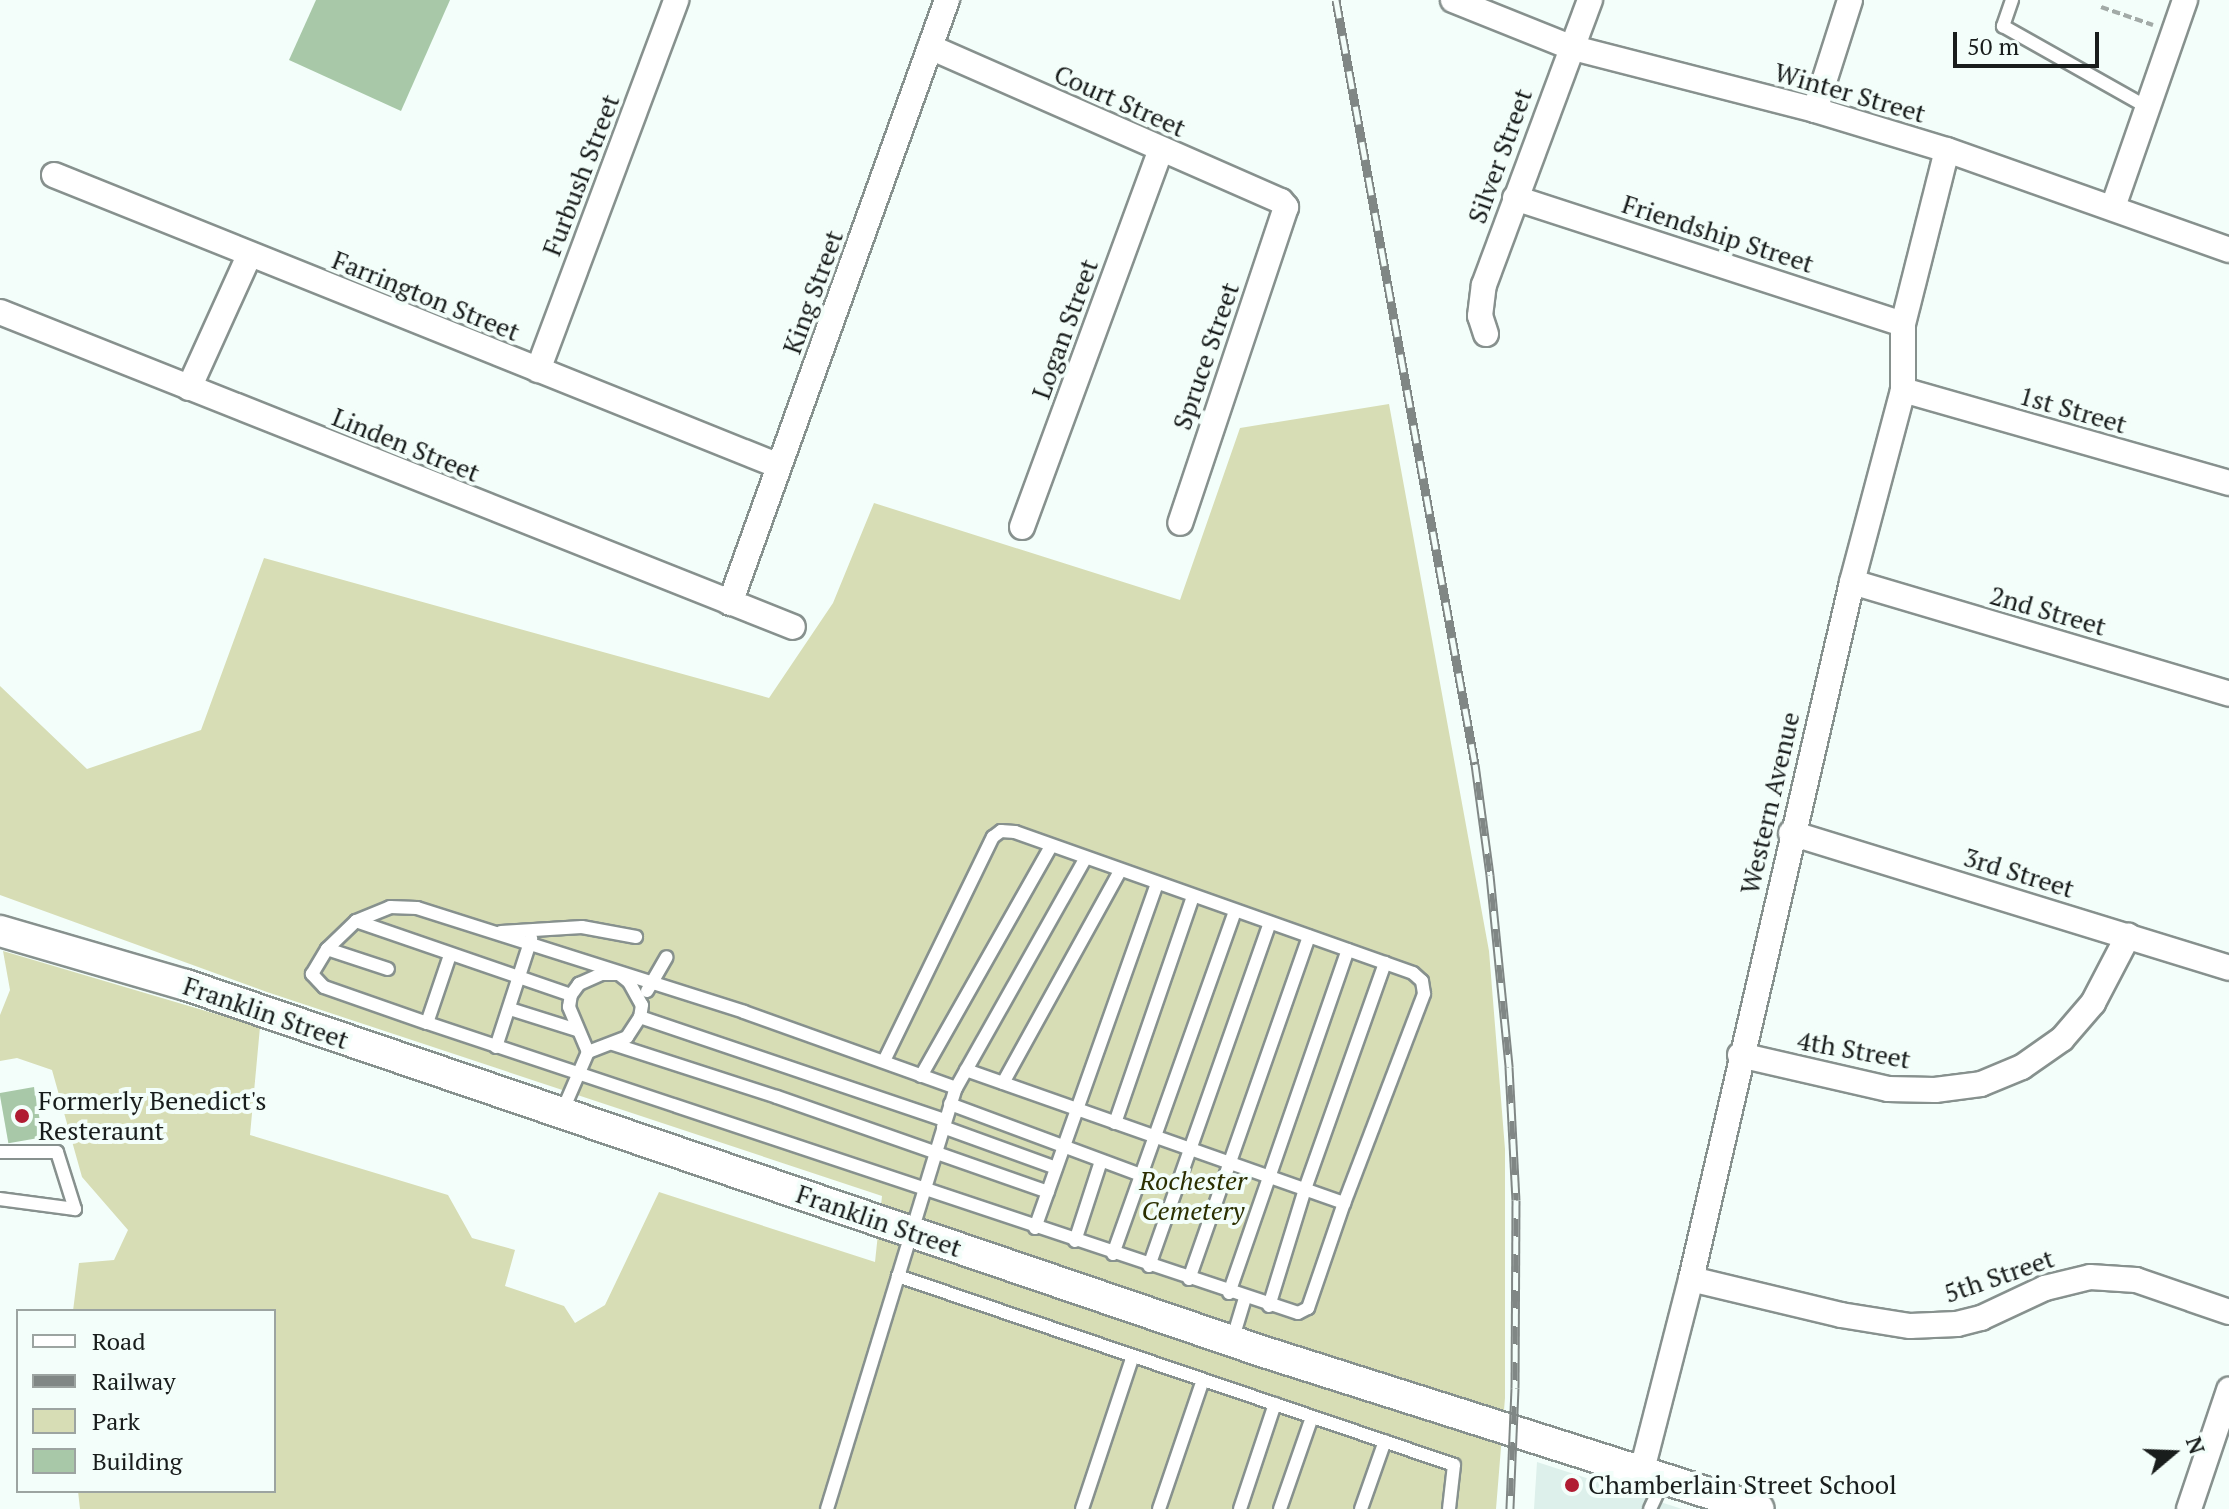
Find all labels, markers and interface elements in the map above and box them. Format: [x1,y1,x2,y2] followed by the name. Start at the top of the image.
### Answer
[1957,16,2103,66] scale bar
[1967,30,2019,62] text: 50 m
[1771,57,1929,129] street label: Winter Street
[1049,58,1191,144] street label: Court Street
[1461,84,1539,228] street label: Silver Street
[536,90,626,260] street label: Furbush Street
[1618,188,1818,280] street label: Friendship Street
[776,226,850,358] street label: King Street
[328,244,524,348] street label: Farrington Street
[1025,255,1105,403] street label: Logan Street
[1166,278,1246,434] street label: Spruce Street
[2016,380,2130,440] street label: 1st Street
[328,401,484,489] street label: Linden Street
[1986,580,2110,642] street label: 2nd Street
[1734,709,1806,897] street label: Western Avenue
[1960,841,2078,905] street label: 3rd Street
[179,970,353,1056] street label: Franklin Street
[1795,1025,1913,1075] street label: 4th Street
[38,1085,267,1146] place label: Formerly Benedict's Resteraunt
[13,1107,31,1125] marker: Formerly Benedict's Resteraunt
[1139,1165,1247,1226] park label: Rochester Cemetery
[792,1178,966,1264] street label: Franklin Street
[1940,1243,2058,1309] street label: 5th Street
[16,1309,276,1493] legend
[92,1325,146,1357] text: Road
[92,1365,176,1397] text: Railway
[92,1405,140,1437] text: Park
[2133,1413,2213,1493] north arrow
[2180,1432,2213,1458] text: N
[92,1445,182,1477] text: Building
[1588,1469,1897,1501] place label: Chamberlain Street School
[1563,1476,1581,1494] marker: Chamberlain Street School

